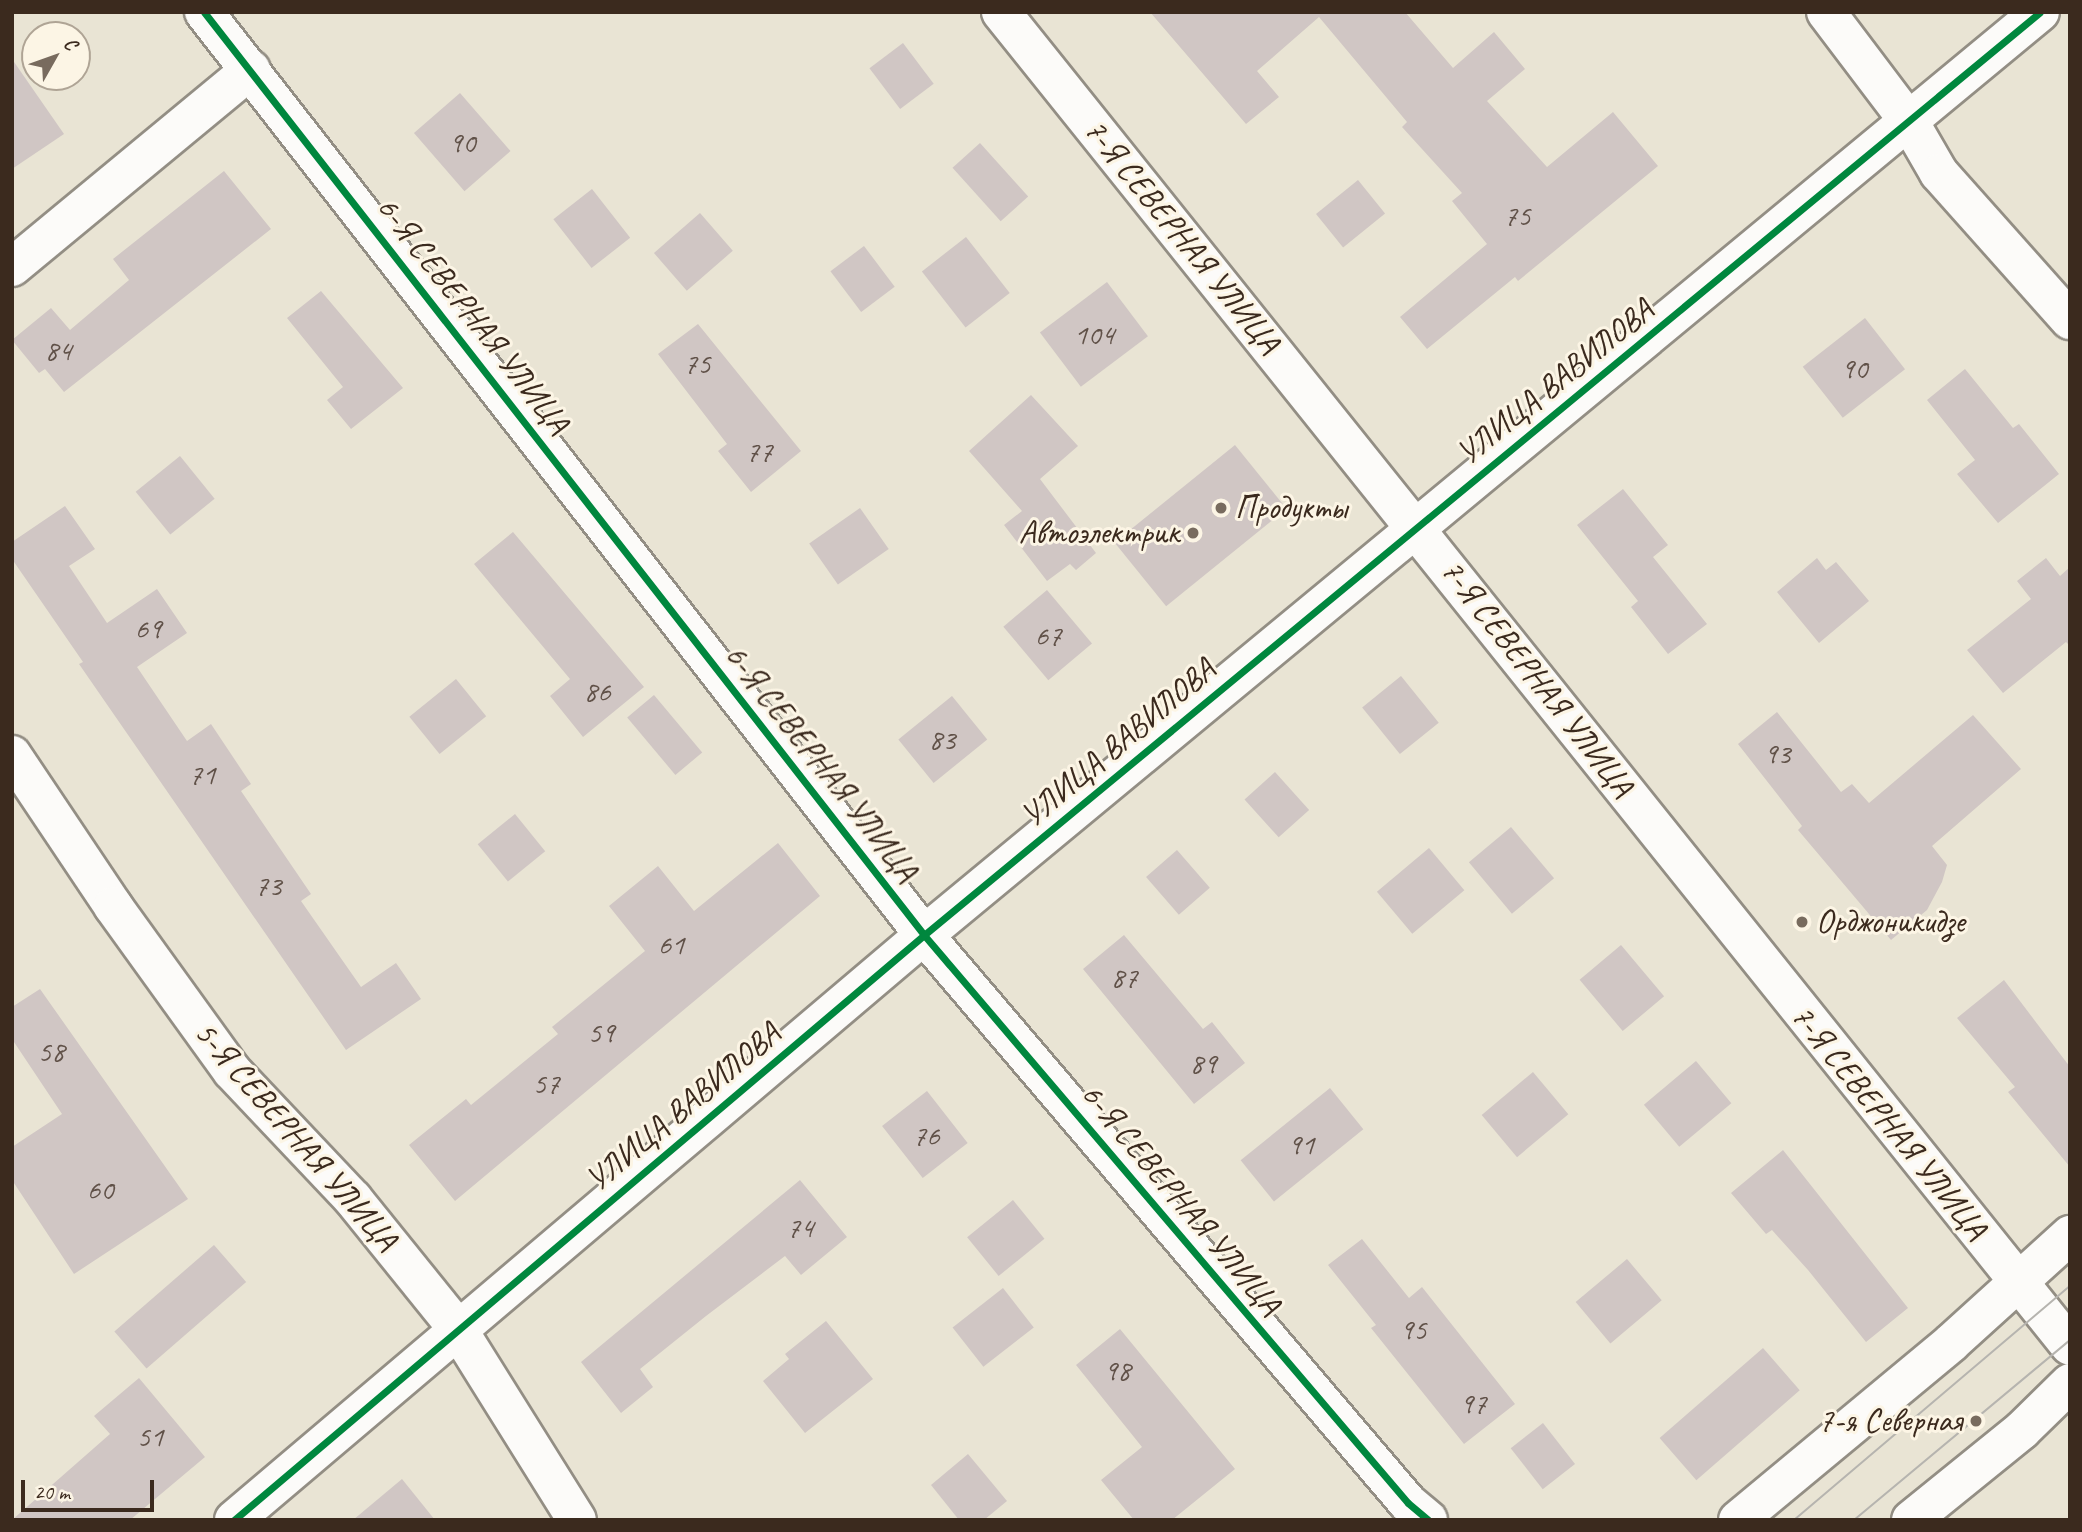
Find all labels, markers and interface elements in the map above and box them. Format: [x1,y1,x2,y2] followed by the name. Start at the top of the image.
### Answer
[21,21,91,91] north arrow
[58,32,83,55] text: С
[1075,111,1289,361] street label: 7-Я СЕВЕРНАЯ УЛИЦА
[449,124,475,160] house number: 90
[368,188,578,442] street label: 6-Я СЕВЕРНАЯ УЛИЦА
[1504,197,1530,233] house number: 75
[1448,290,1662,474] street label: УЛИЦА ВАВИЛОВА
[1074,316,1114,352] house number: 104
[45,332,71,368] house number: 84
[684,345,710,381] house number: 75
[1841,350,1867,386] house number: 90
[746,433,772,469] house number: 77
[1235,488,1347,528] place label: Продукты
[1213,500,1229,516] marker: Продукты
[1019,513,1179,553] place label: Автоэлектрик
[1185,525,1201,541] marker: Автоэлектрик
[1432,551,1642,805] street label: 7-Я СЕВЕРНАЯ УЛИЦА
[135,610,161,646] house number: 69
[1035,617,1061,653] house number: 67
[716,636,926,890] street label: 6-Я СЕВЕРНАЯ УЛИЦА
[1012,650,1224,836] street label: УЛИЦА ВАВИЛОВА
[584,673,610,709] house number: 86
[929,721,955,757] house number: 83
[1764,735,1790,771] house number: 93
[189,756,215,792] house number: 71
[255,867,281,903] house number: 73
[1816,902,1965,942] place label: Орджоникидзе
[1794,914,1810,930] marker: Орджоникидзе
[658,926,684,962] house number: 61
[1111,959,1137,995] house number: 87
[1782,997,1996,1247] street label: 7-Я СЕВЕРНАЯ УЛИЦА
[186,1013,406,1259] street label: 5-Я СЕВЕРНАЯ УЛИЦА
[577,1014,789,1200] street label: УЛИЦА ВАВИЛОВА
[588,1014,614,1050] house number: 59
[38,1033,64,1069] house number: 58
[1190,1045,1216,1081] house number: 89
[533,1065,559,1101] house number: 57
[1072,1075,1290,1323] street label: 6-Я СЕВЕРНАЯ УЛИЦА
[913,1117,939,1153] house number: 76
[1288,1126,1314,1162] house number: 91
[87,1171,113,1207] house number: 60
[787,1209,813,1245] house number: 74
[1400,1311,1426,1347] house number: 95
[1104,1352,1130,1388] house number: 98
[1460,1385,1486,1421] house number: 97
[1817,1401,1962,1441] place label: 7-я Северная
[1968,1413,1984,1429] marker: 7-я Северная
[137,1418,163,1454] house number: 51
[24,1466,158,1510] scale bar
[34,1479,70,1505] text: 20 m

